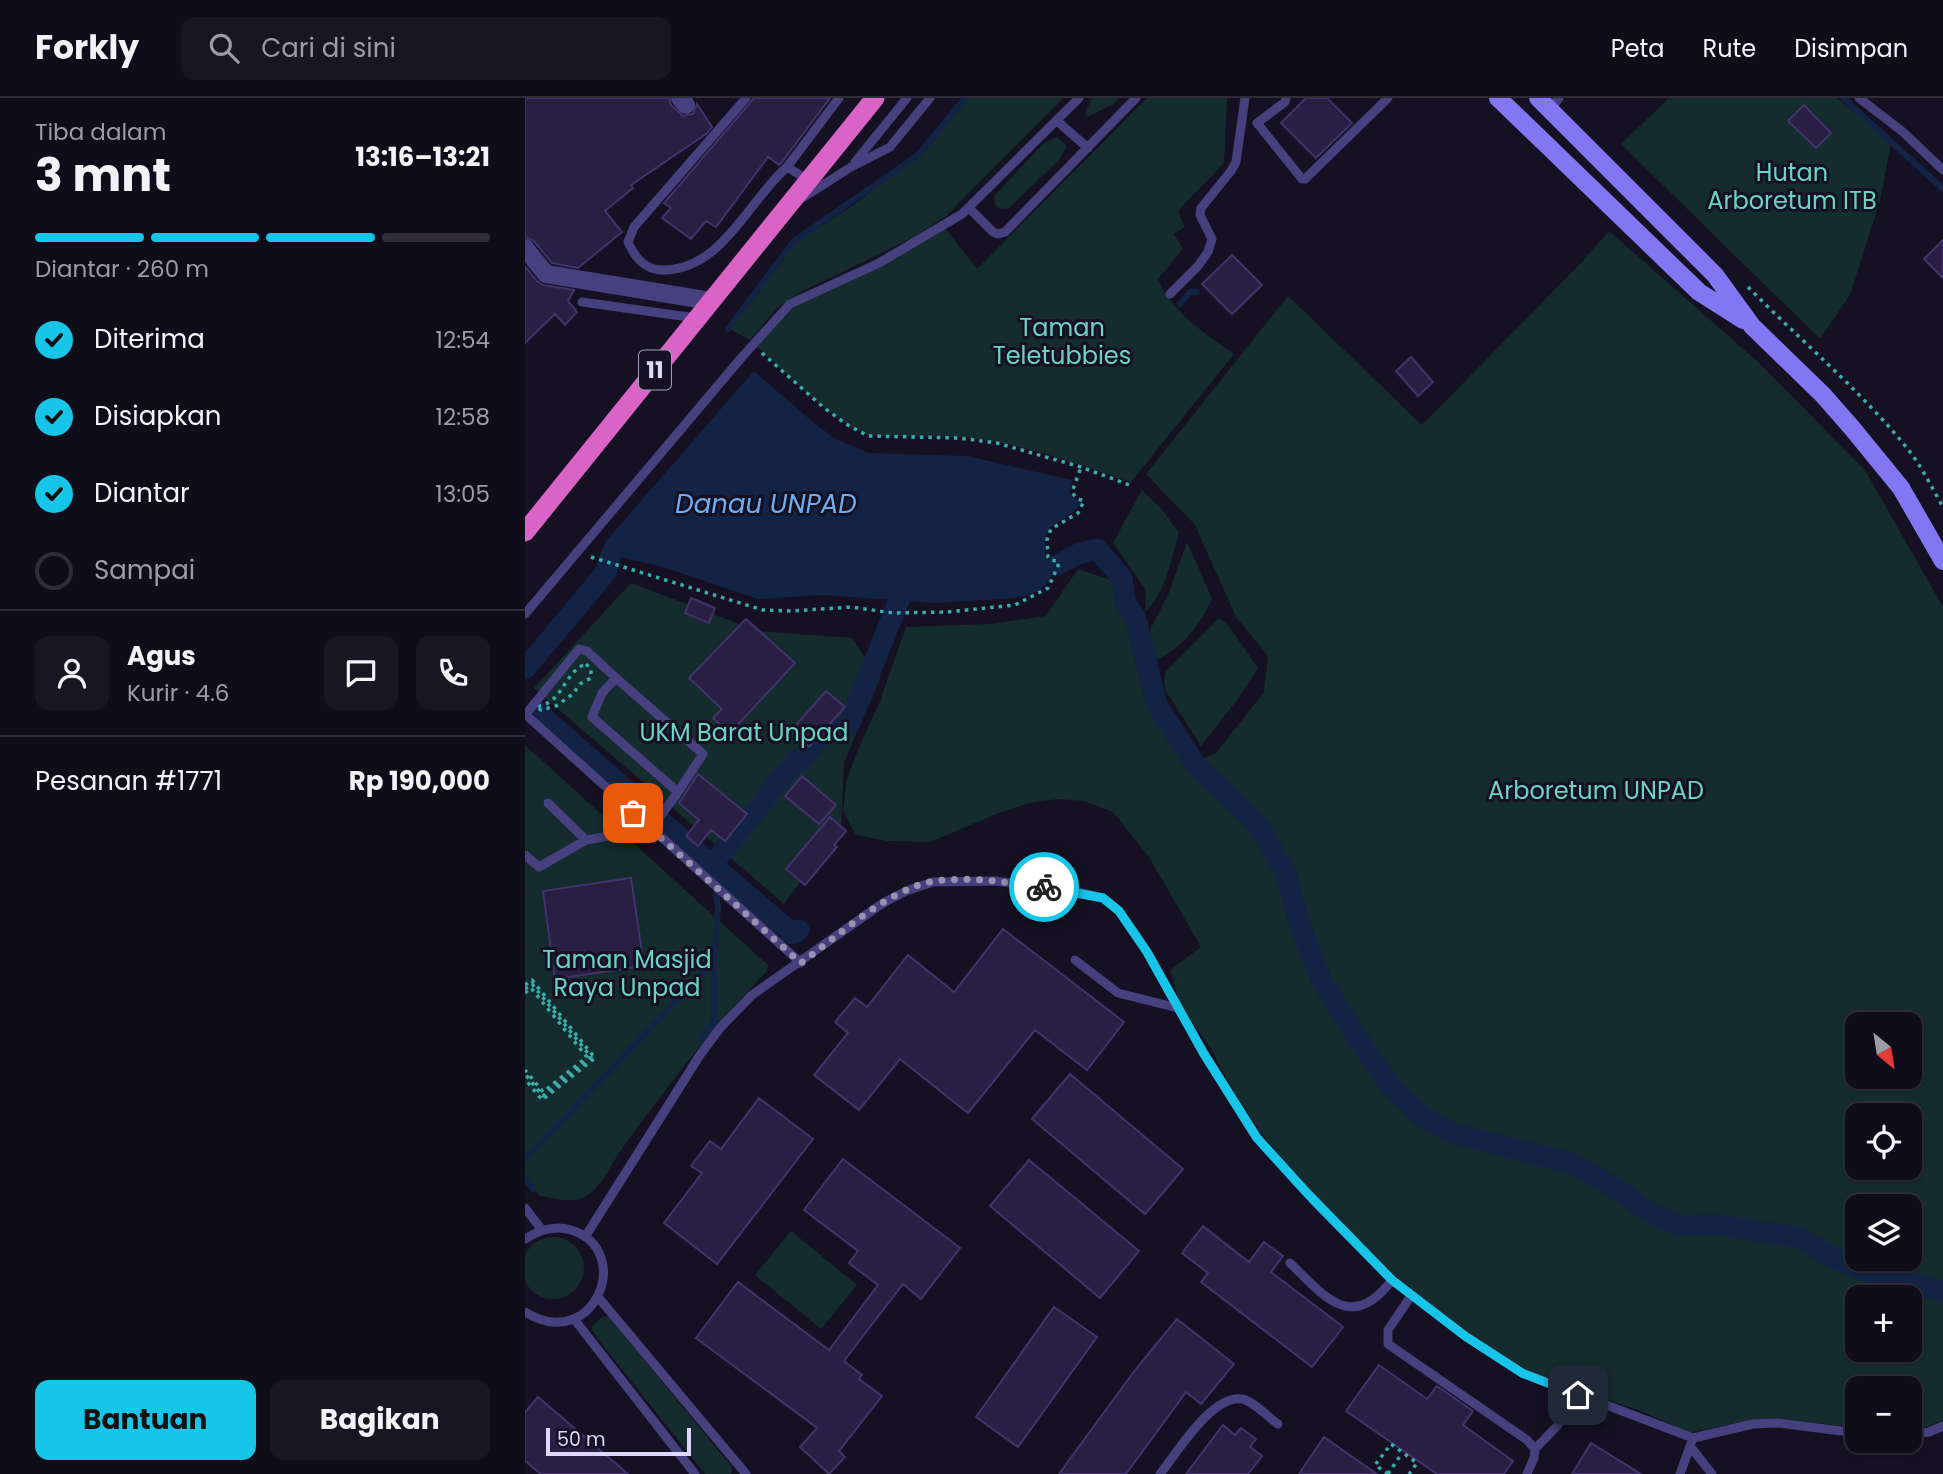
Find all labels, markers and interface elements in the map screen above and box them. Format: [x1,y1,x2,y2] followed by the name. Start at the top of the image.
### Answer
[181,17,671,80] search box
[35,24,139,71] text: Forkly
[205,29,243,67] icon: search
[261,30,396,66] text: Cari di sini
[1611,32,1665,65] text: Peta
[1703,32,1756,65] text: Rute
[1794,32,1908,65] text: Disimpan
[35,116,166,148] text: Tiba dalam
[355,139,490,175] text: 13:16–13:21
[35,143,171,207] text: 3 mnt
[1707,156,1877,217] park label: Hutan Arboretum ITB
[35,253,209,285] text: Diantar · 260 m
[993,311,1131,372] park label: Taman Teletubbies
[35,321,73,359] icon: check
[94,321,205,357] text: Diterima
[436,324,490,356] text: 12:54
[639,350,671,390] road number: 11
[35,398,73,436] icon: check
[94,398,222,434] text: Disiapkan
[436,401,490,433] text: 12:58
[35,475,73,513] icon: check
[94,475,190,511] text: Diantar
[435,478,490,510] text: 13:05
[675,486,857,522] water label: Danau UNPAD
[94,552,195,588] text: Sampai
[35,636,109,710] button: person
[324,636,398,710] button: chat
[416,636,490,710] button: phone
[127,638,196,674] text: Agus
[127,677,229,709] text: Kurir · 4.6
[639,716,849,749] park label: UKM Barat Unpad
[35,763,222,799] text: Pesanan #1771
[349,763,490,799] text: Rp 190,000
[1488,774,1704,807] park label: Arboretum UNPAD
[603,783,663,843] pin
[614,794,652,832] icon: bag
[1009,852,1079,922] courier
[1025,868,1063,906] icon: bike
[542,943,712,1004] park label: Taman Masjid Raya Unpad
[1845,1012,1921,1088] north arrow
[1845,1012,1922,1453] map controls
[1845,1103,1922,1180] button: locate
[1845,1194,1922,1271] button: layers
[1845,1285,1922,1362] button: +
[1548,1365,1608,1425] pin
[1559,1376,1597,1414] icon: home
[1845,1376,1922,1453] button: −
[35,1380,256,1460] button: Bantuan
[270,1380,490,1460] button: Bagikan
[546,1425,691,1457] scale bar
[557,1426,606,1453] text: 50 m

